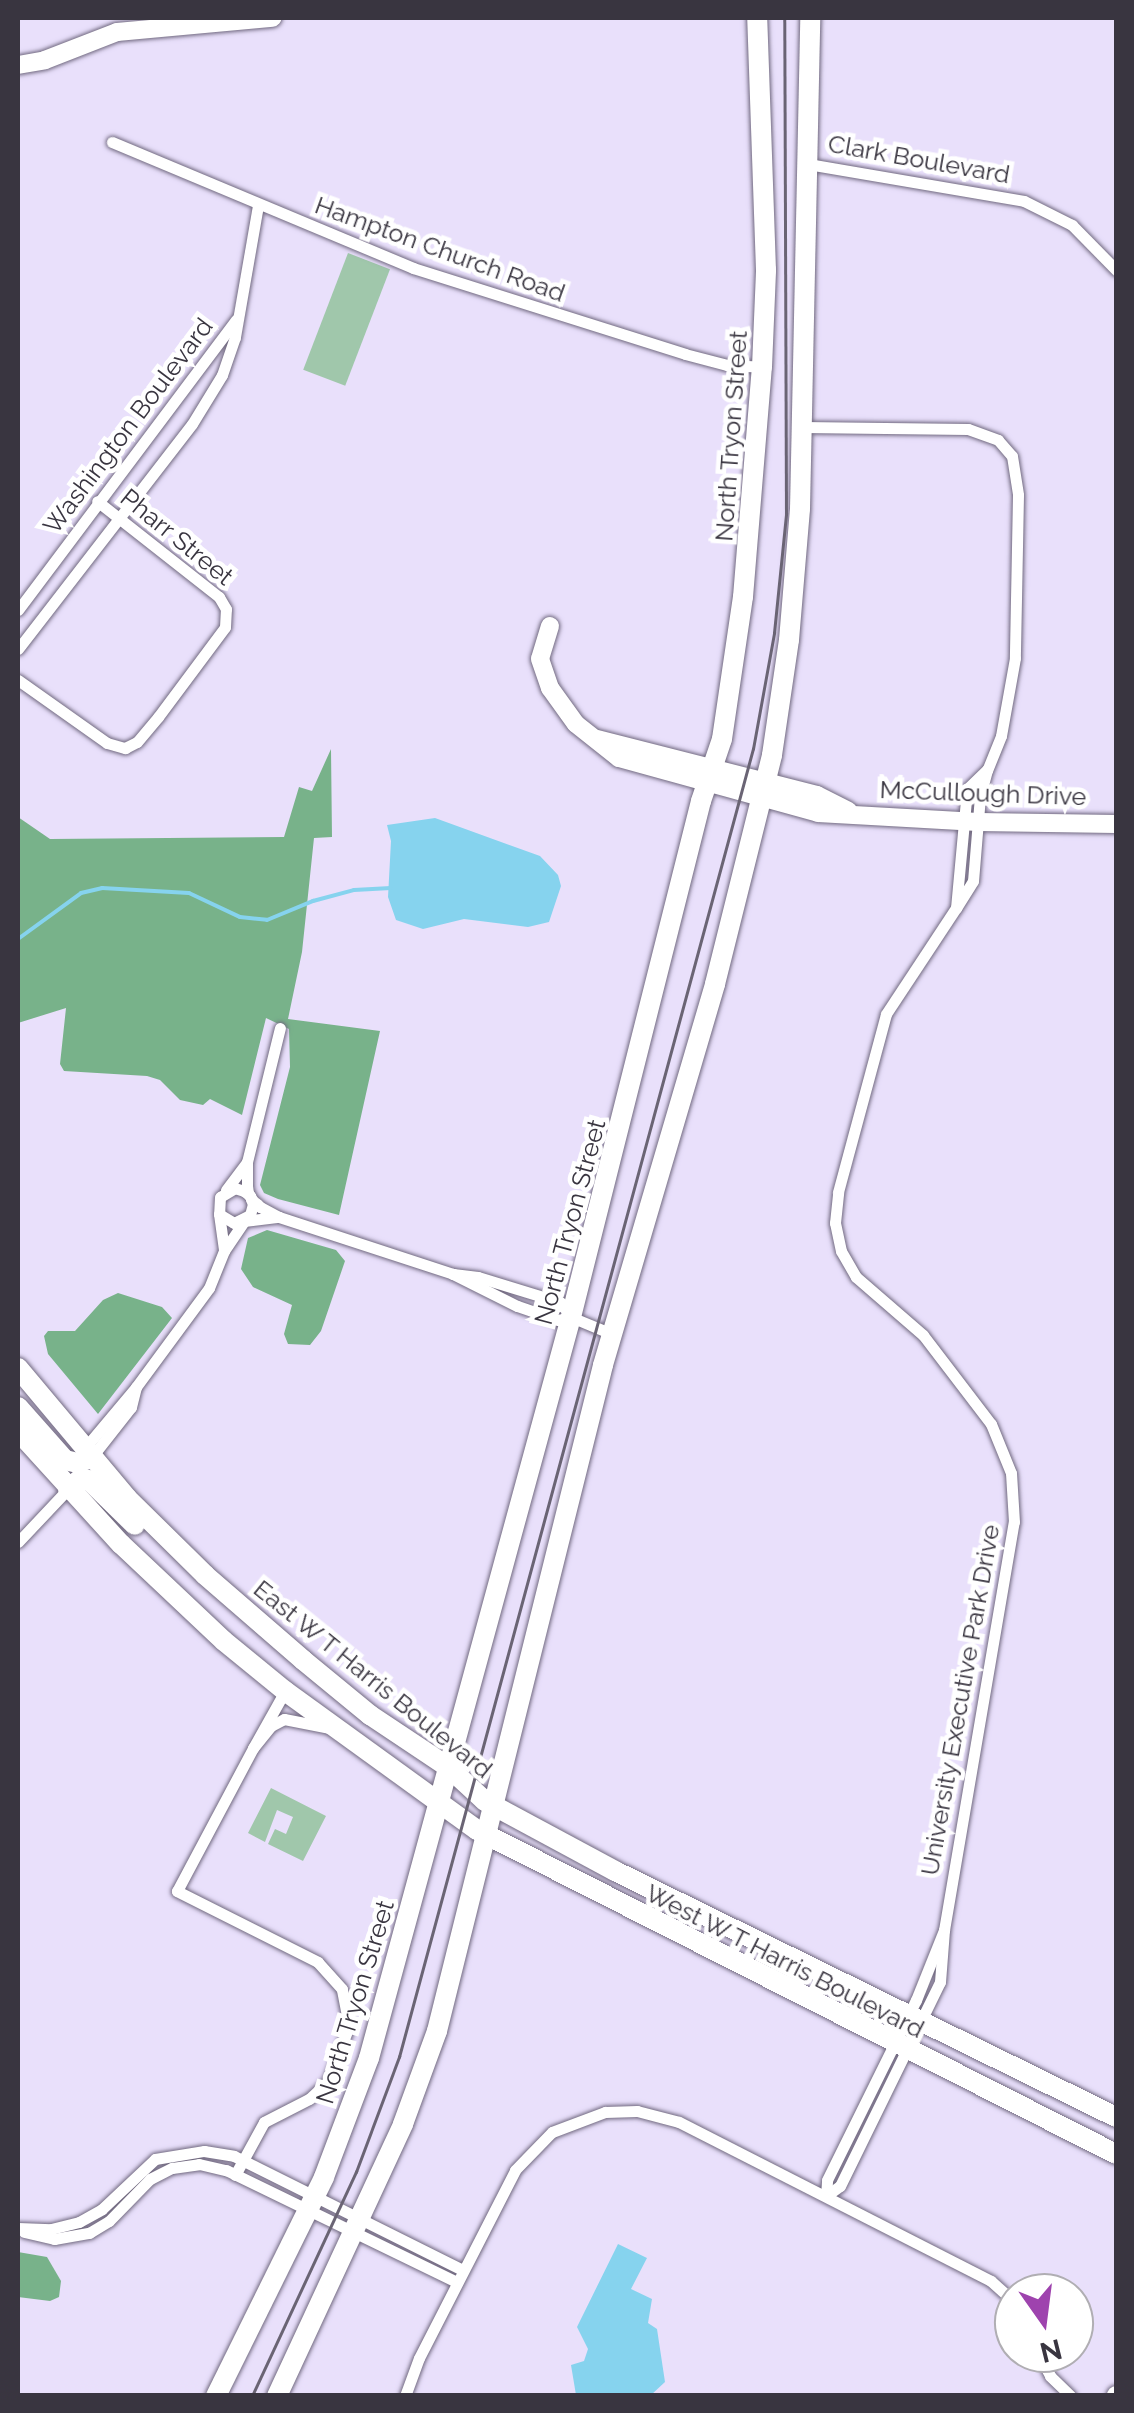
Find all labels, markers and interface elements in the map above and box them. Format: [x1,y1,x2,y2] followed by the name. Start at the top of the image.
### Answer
[826,128,1012,190] street label: Clark Boulevard
[311,190,569,308] street label: Hampton Church Road
[37,312,219,540] street label: Washington Boulevard
[709,329,753,543] street label: North Tryon Street
[114,482,240,592] street label: Pharr Street
[879,774,1087,812] street label: McCullough Drive
[528,1116,612,1328] street label: North Tryon Street
[914,1522,1006,1878] street label: University Executive Park Drive
[247,1573,499,1785] street label: East W T Harris Boulevard
[639,1877,931,2045] street label: West W T Harris Boulevard
[310,1896,400,2108] street label: North Tryon Street
[994,2273,1094,2373] north arrow
[1037,2332,1065,2369] text: N

